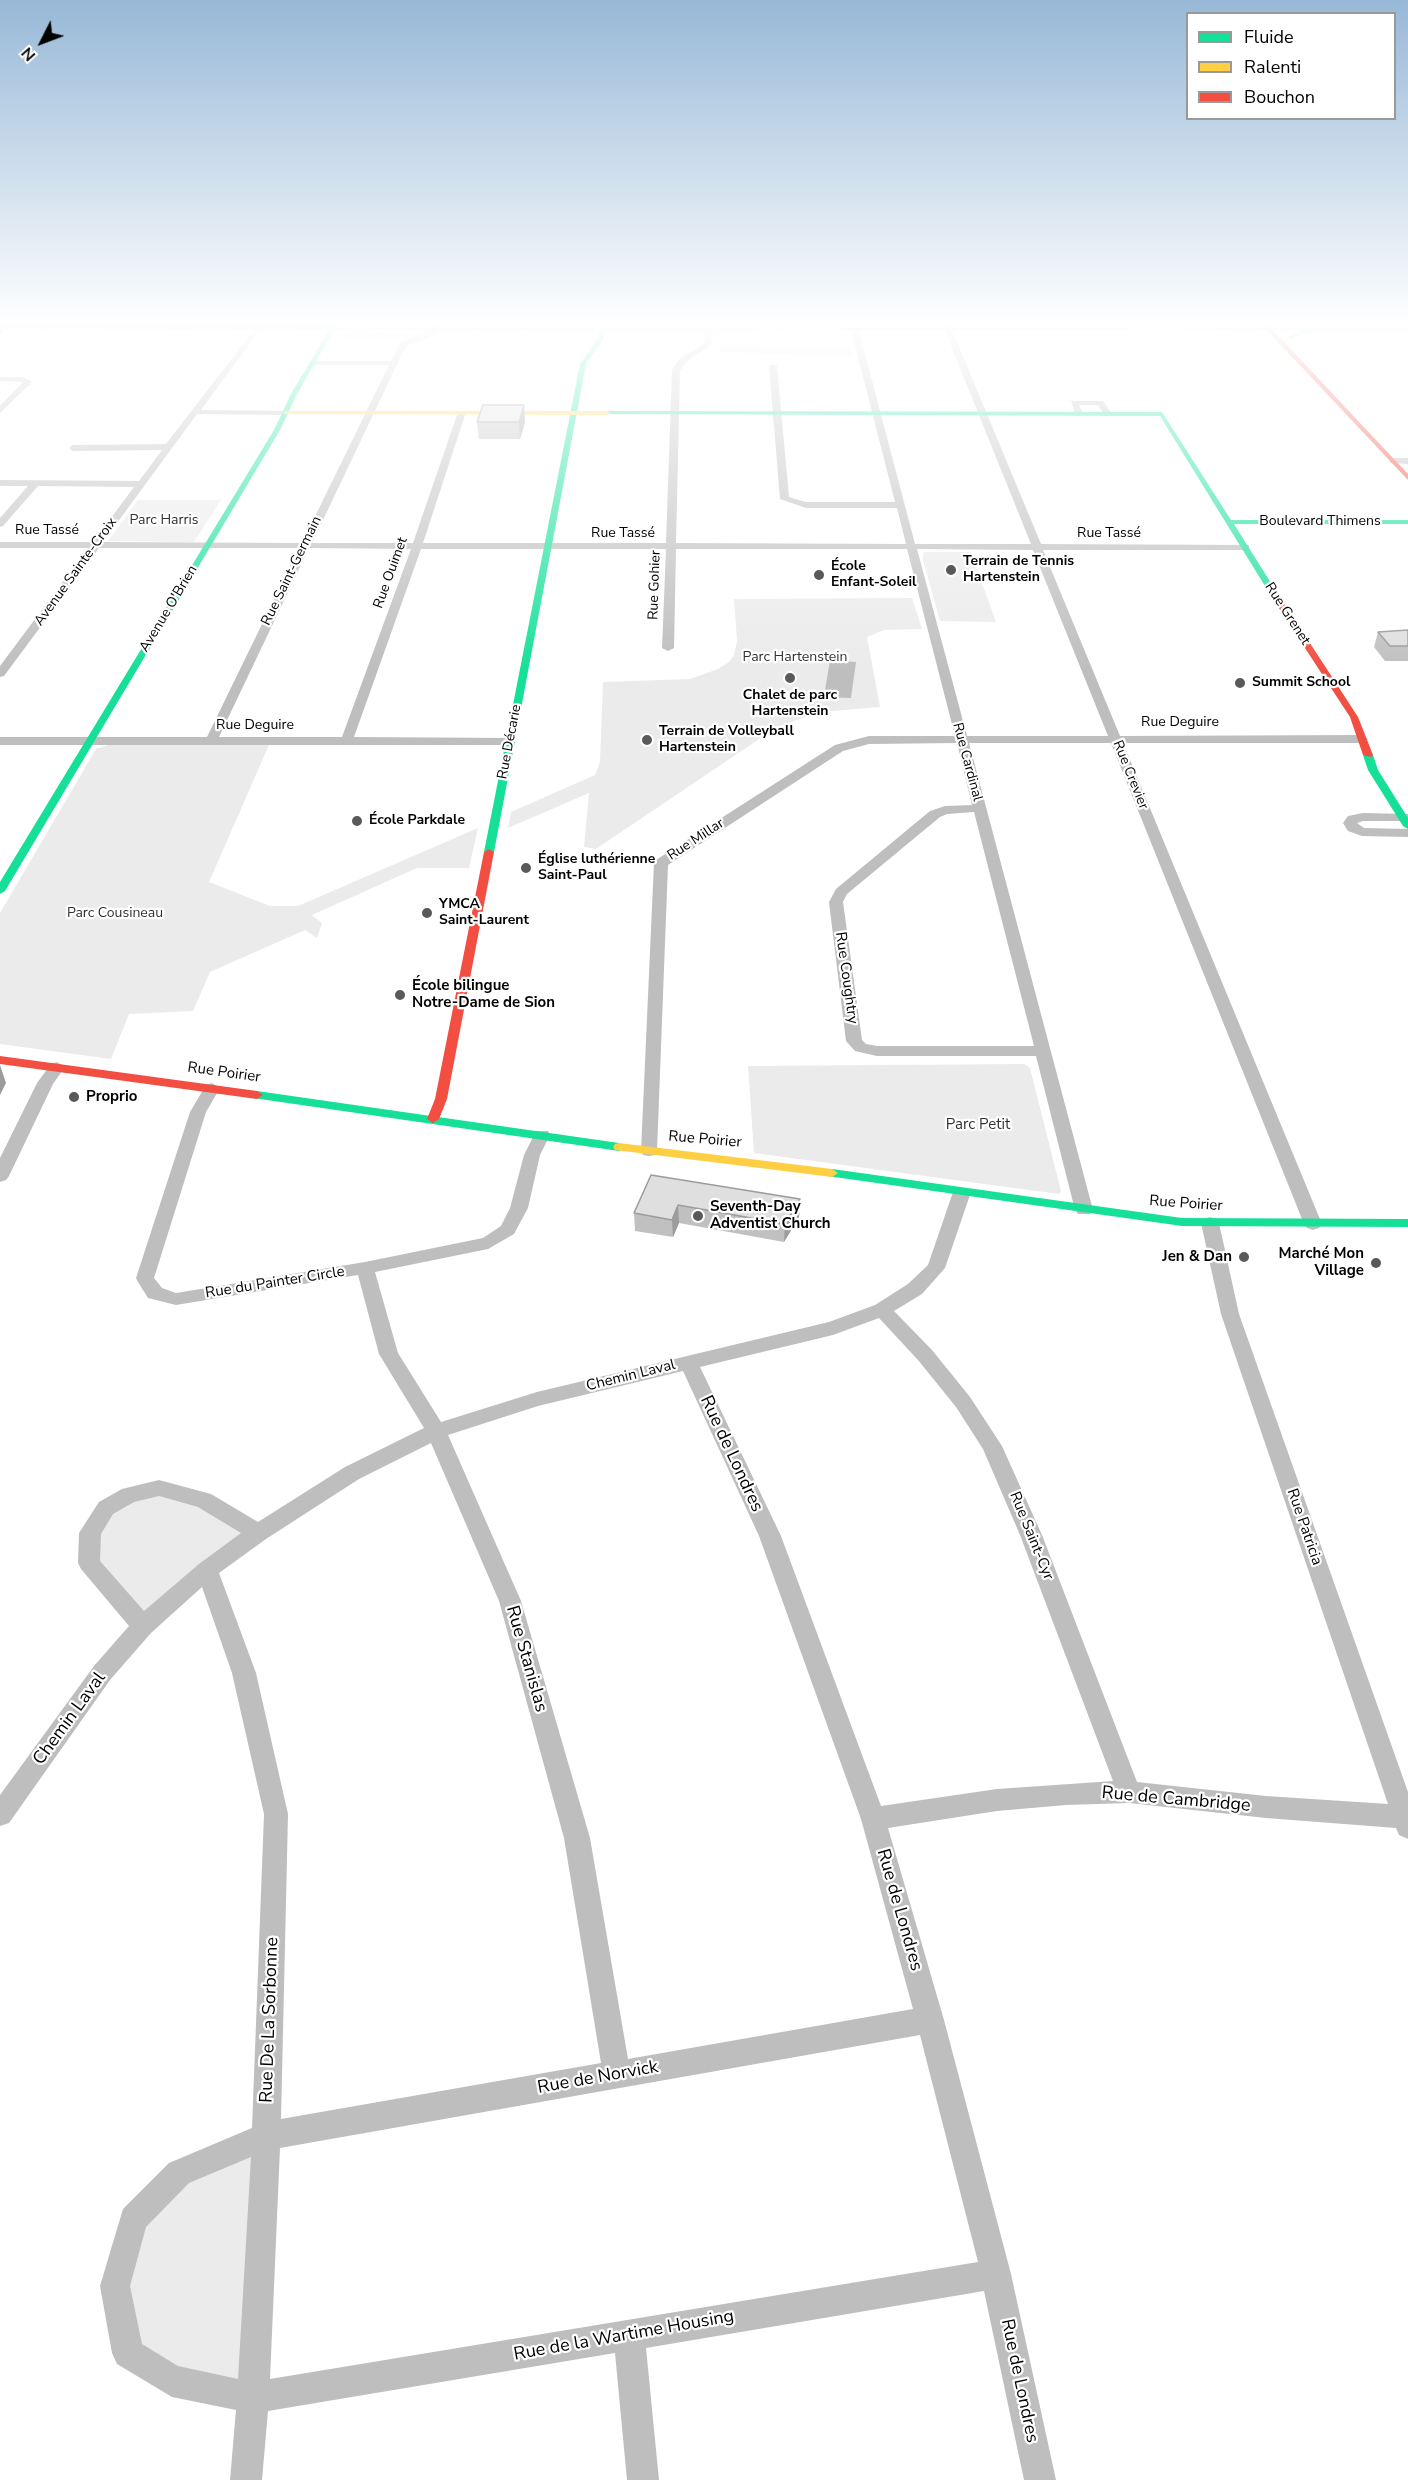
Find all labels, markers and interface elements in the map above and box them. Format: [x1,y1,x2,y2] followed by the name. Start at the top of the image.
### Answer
[12,12,72,72] north arrow
[1186,12,1396,120] legend
[1244,25,1294,49] text: Fluide
[16,42,41,66] text: N
[1244,55,1301,79] text: Ralenti
[1244,85,1315,109] text: Bouchon
[129,513,199,529] park label: Parc Harris
[258,514,326,628] street label: Rue Saint-Germain
[1259,514,1381,530] street label: Boulevard Thimens
[31,515,121,629] street label: Avenue Sainte-Croix
[15,523,79,539] street label: Rue Tassé
[591,526,655,542] street label: Rue Tassé
[1077,526,1141,542] street label: Rue Tassé
[370,535,412,611] street label: Rue Ouimet
[645,550,665,620] street label: Rue Gohier
[963,554,1074,586] place label: Terrain de Tennis Hartenstein
[831,559,916,592] place label: École Enfant-Soleil
[137,563,201,655] street label: Avenue O'Brien
[944,563,958,577] marker: Terrain de Tennis Hartenstein
[812,568,826,582] marker: École Enfant-Soleil
[1261,580,1313,648] street label: Rue Grenet
[743,650,847,666] park label: Parc Hartenstein
[783,671,797,685] marker: Chalet de parc Hartenstein
[1252,675,1350,691] place label: Summit School
[1233,676,1247,690] marker: Summit School
[743,688,837,720] place label: Chalet de parc Hartenstein
[495,703,525,781] street label: Rue Décarie
[1141,715,1219,731] street label: Rue Deguire
[216,718,294,734] street label: Rue Deguire
[948,721,986,803] street label: Rue Cardinal
[659,724,794,756] place label: Terrain de Volleyball Hartenstein
[640,733,654,747] marker: Terrain de Volleyball Hartenstein
[1109,738,1151,812] street label: Rue Crevier
[369,813,465,829] place label: École Parkdale
[350,814,364,828] marker: École Parkdale
[665,815,727,865] street label: Rue Millar
[538,852,655,885] place label: Église luthérienne Saint-Paul
[519,861,533,875] marker: Église luthérienne Saint-Paul
[439,897,529,930] place label: YMCA Saint-Laurent
[67,906,163,922] park label: Parc Cousineau
[420,906,434,920] marker: YMCA Saint-Laurent
[831,931,861,1025] street label: Rue Coughtry
[412,977,555,1012] place label: École bilingue Notre-Dame de Sion
[393,988,407,1002] marker: École bilingue Notre-Dame de Sion
[186,1059,262,1087] street label: Rue Poirier
[86,1088,137,1106] place label: Proprio
[67,1090,81,1104] marker: Proprio
[946,1116,1010,1134] park label: Parc Petit
[668,1128,742,1152] street label: Rue Poirier
[1149,1192,1223,1216] street label: Rue Poirier
[710,1198,831,1233] place label: Seventh-Day Adventist Church
[691,1209,705,1223] marker: Seventh-Day Adventist Church
[1279,1245,1364,1280] place label: Marché Mon Village
[1162,1248,1232,1266] place label: Jen & Dan
[1237,1250,1251,1264] marker: Jen & Dan
[1369,1256,1383,1270] marker: Marché Mon Village
[204,1263,346,1303] street label: Rue du Painter Circle
[585,1356,677,1396] street label: Chemin Laval
[695,1392,767,1516] street label: Rue de Londres
[1282,1486,1326,1568] street label: Rue Patricia
[1005,1489,1057,1583] street label: Rue Saint-Cyr
[500,1603,552,1715] street label: Rue Stanislas
[29,1668,111,1770] street label: Chemin Laval
[1101,1783,1251,1817] street label: Rue de Cambridge
[871,1846,927,1974] street label: Rue de Londres
[256,1937,284,2103] street label: Rue De La Sorbonne
[536,2057,660,2099] street label: Rue de Norvick
[512,2306,736,2366] street label: Rue de la Wartime Housing
[995,2317,1043,2445] street label: Rue de Londres

